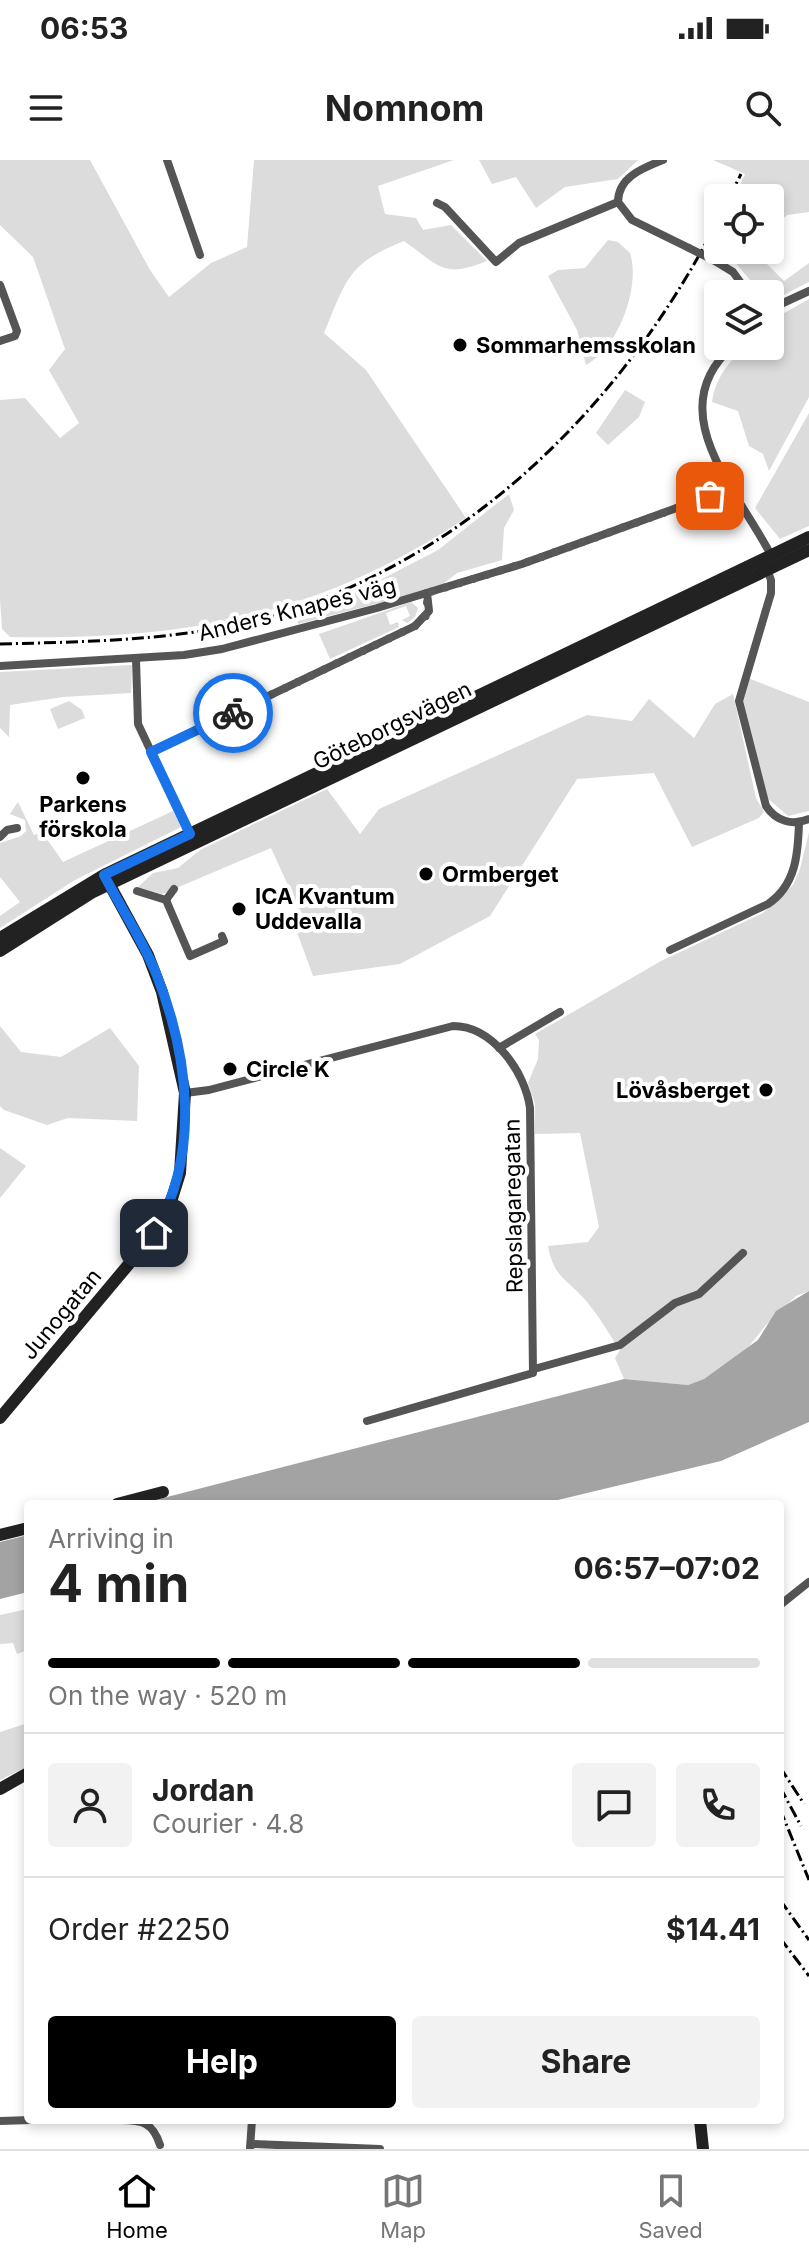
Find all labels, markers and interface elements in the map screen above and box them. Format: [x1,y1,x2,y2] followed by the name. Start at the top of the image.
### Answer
[40,10,128,46] text: 06:53
[24,86,68,130] icon: menu
[325,86,484,130] text: Nomnom
[741,86,785,130] icon: search
[704,184,784,360] map controls
[704,184,784,264] button: locate
[704,280,784,360] button: layers
[476,332,696,358] place label: Sommarhemsskolan
[451,336,469,354] marker: Sommarhemsskolan
[676,462,744,530] pin
[688,474,732,518] icon: bag
[195,572,399,646] street label: Anders Knapes väg
[193,673,273,753] courier
[309,675,475,775] street label: Göteborgsvägen
[211,691,255,735] icon: bike
[74,769,92,787] marker: Parkens förskola
[39,791,127,842] place label: Parkens förskola
[442,861,559,887] place label: Ormberget
[417,865,435,883] marker: Ormberget
[255,883,395,934] place label: ICA Kvantum Uddevalla
[230,900,248,918] marker: ICA Kvantum Uddevalla
[246,1056,330,1082] place label: Circle K
[221,1060,239,1078] marker: Circle K
[616,1077,750,1103] place label: Lövåsberget
[757,1081,775,1099] marker: Lövåsberget
[498,1119,528,1293] street label: Repslagaregatan
[120,1199,188,1267] pin
[132,1211,176,1255] icon: home
[16,1263,106,1365] street label: Junogatan
[48,1523,174,1554] text: Arriving in
[573,1550,760,1586] text: 06:57–07:02
[48,1552,189,1615] text: 4 min
[48,1680,287,1711] text: On the way · 520 m
[48,1763,132,1847] button: person
[572,1763,656,1847] button: chat
[676,1763,760,1847] button: phone
[152,1772,254,1808] text: Jordan
[152,1808,304,1839] text: Courier · 4.8
[48,1911,230,1947] text: Order #2250
[666,1911,760,1947] text: $14.41
[48,2016,396,2108] button: Help
[412,2016,760,2108] button: Share
[106,2169,168,2243] tab: Home
[380,2169,426,2243] tab: Map
[638,2169,703,2243] tab: Saved

